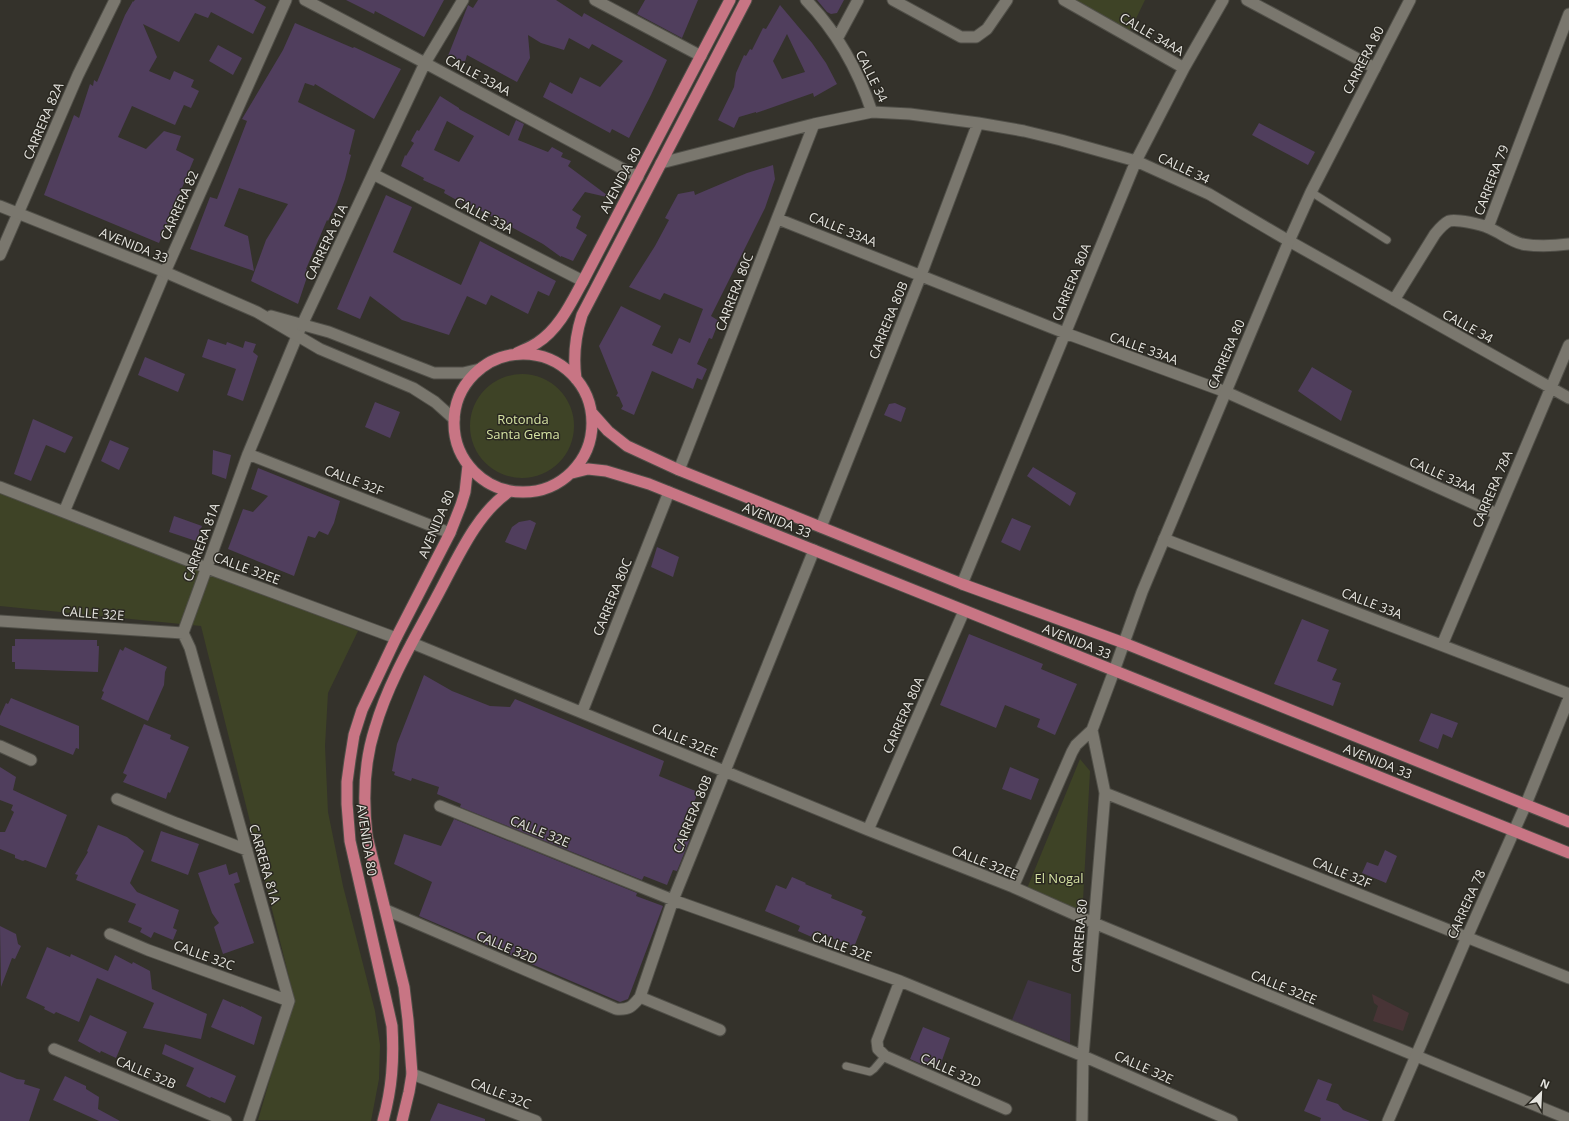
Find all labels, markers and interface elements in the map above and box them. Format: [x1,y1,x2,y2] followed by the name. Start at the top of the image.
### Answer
[1116,8,1188,60] street label: CALLE 34AA
[1338,23,1388,97] street label: CARRERA 80
[852,47,892,105] street label: CALLE 34
[442,50,515,100] street label: CALLE 33AA
[19,79,68,162] street label: CARRERA 82A
[1469,142,1513,218] street label: CARRERA 79
[595,144,645,216] street label: AVENIDA 80
[1155,148,1213,188] street label: CALLE 34
[156,167,202,243] street label: CARRERA 82
[452,193,517,238] street label: CALLE 33A
[300,200,352,283] street label: CARRERA 81A
[806,207,880,251] street label: CALLE 33AA
[97,223,171,267] street label: AVENIDA 33
[1047,240,1095,324] street label: CARRERA 80A
[711,250,757,334] street label: CARRERA 80C
[864,278,912,362] street label: CARRERA 80B
[1439,305,1497,348] street label: CALLE 34
[1203,316,1249,392] street label: CARRERA 80
[1107,327,1182,369] street label: CALLE 33AA
[486,410,560,443] park label: Rotonda Santa Gema
[1468,447,1517,530] street label: CARRERA 78A
[1407,452,1480,498] street label: CALLE 33AA
[322,460,387,500] street label: CALLE 32F
[414,487,458,561] street label: AVENIDA 80
[740,498,814,542] street label: AVENIDA 33
[178,499,224,584] street label: CARRERA 81A
[211,548,283,588] street label: CALLE 32EE
[588,555,636,639] street label: CARRERA 80C
[1339,583,1406,623] street label: CALLE 33A
[61,602,125,624] street label: CALLE 32E
[1040,619,1114,663] street label: AVENIDA 33
[878,673,928,756] street label: CARRERA 80A
[649,719,721,761] street label: CALLE 32EE
[1341,739,1415,783] street label: AVENIDA 33
[668,772,716,856] street label: CARRERA 80B
[352,803,382,877] street label: AVENIDA 80
[508,811,572,851] street label: CALLE 32E
[245,822,285,907] street label: CARRERA 81A
[949,841,1021,883] street label: CALLE 32EE
[1310,852,1374,892] street label: CALLE 32F
[1443,866,1489,942] street label: CARRERA 78
[1034,869,1084,887] park label: El Nogal
[1067,898,1091,974] street label: CARRERA 80
[474,926,540,968] street label: CALLE 32D
[809,927,875,965] street label: CALLE 32E
[171,936,237,974] street label: CALLE 32C
[1248,966,1320,1008] street label: CALLE 32EE
[1112,1046,1176,1088] street label: CALLE 32E
[918,1049,984,1091] street label: CALLE 32D
[113,1051,179,1093] street label: CALLE 32B
[468,1073,534,1113] street label: CALLE 32C
[1521,1073,1561,1113] north arrow
[1538,1075,1552,1092] text: N

